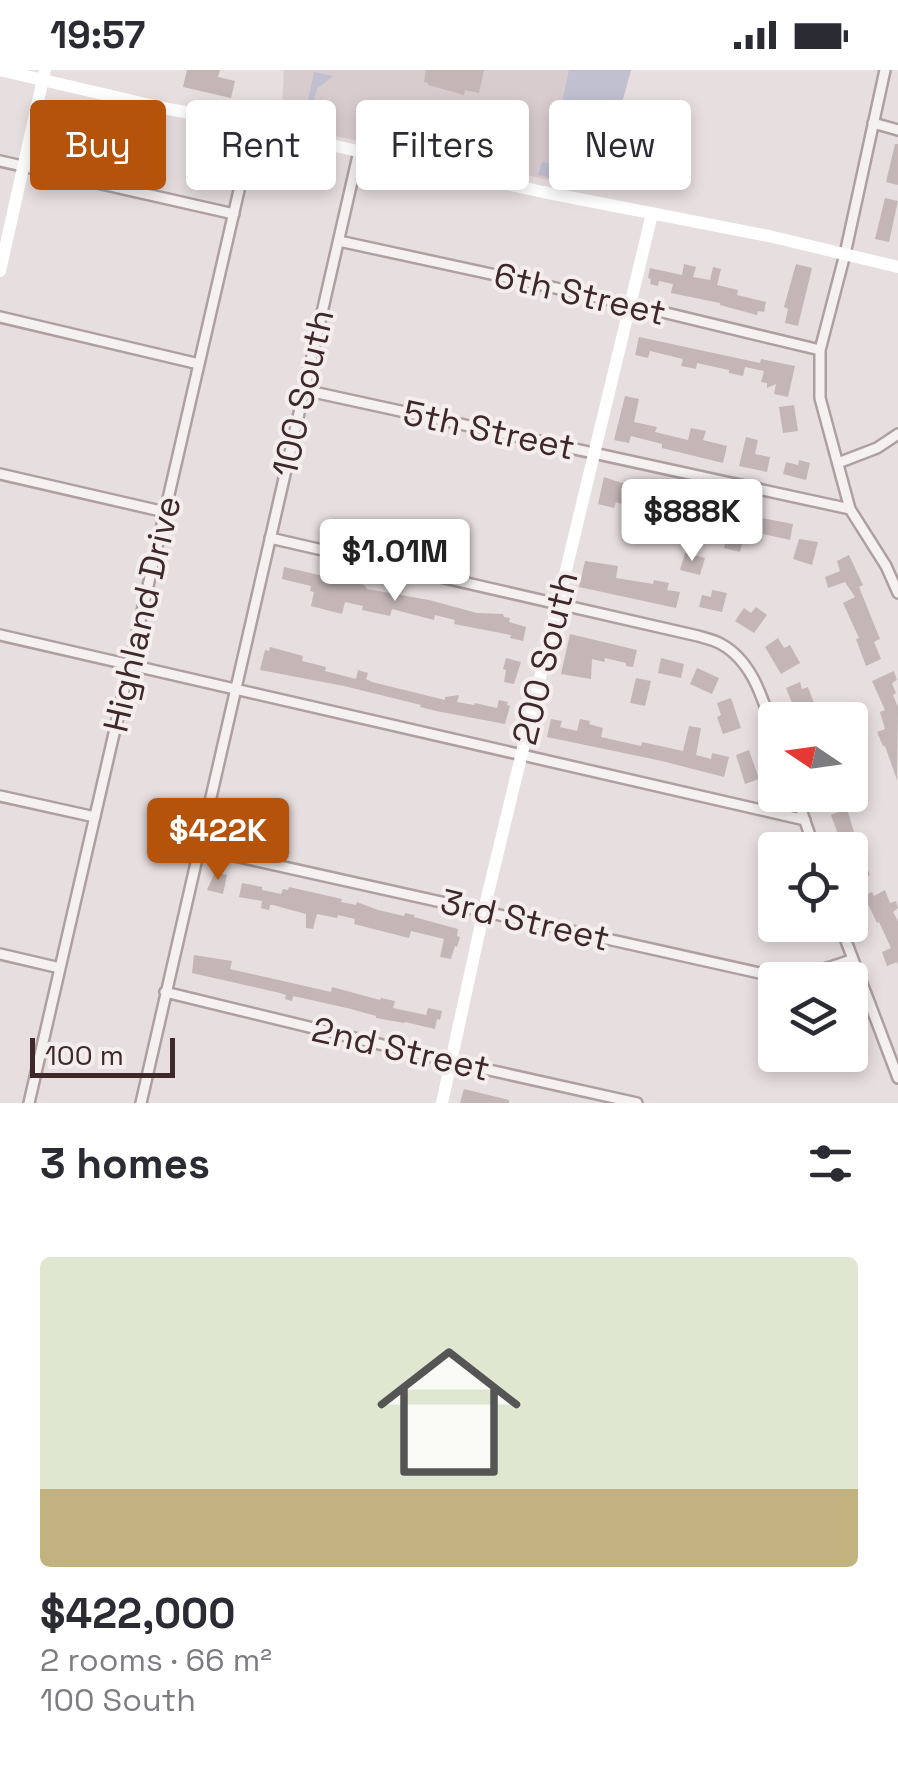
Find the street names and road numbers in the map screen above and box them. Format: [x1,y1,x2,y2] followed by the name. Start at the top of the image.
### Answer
[490,253,670,335] street label: 6th Street
[262,305,344,481] street label: 100 South
[399,390,579,470] street label: 5th Street
[93,492,191,736] street label: Highland Drive
[502,567,588,749] street label: 200 South
[436,879,614,961] street label: 3rd Street
[308,1007,494,1091] street label: 2nd Street

